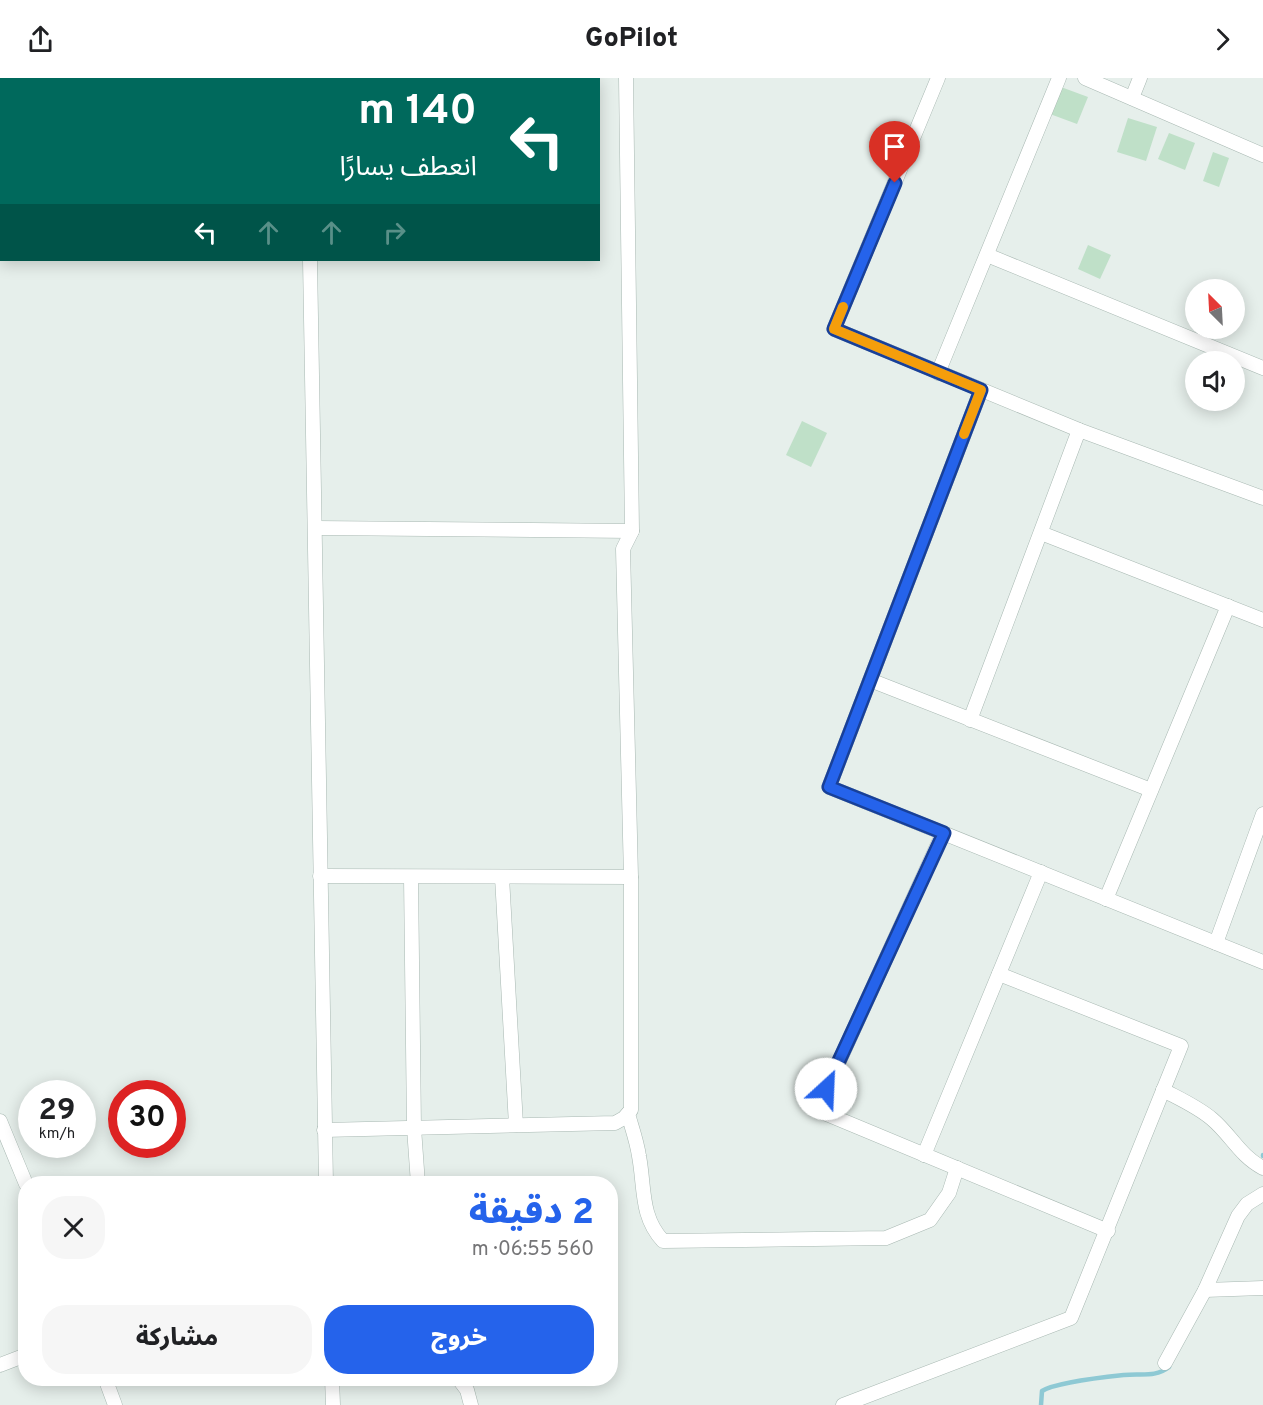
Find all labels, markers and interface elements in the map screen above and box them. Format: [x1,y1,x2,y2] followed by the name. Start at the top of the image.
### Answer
[585,22,678,56] text: GoPilot
[24,23,57,56] icon: share
[1206,23,1239,56] icon: forward
[358,86,477,139] text: 140 m
[498,102,576,180] icon: left
[869,121,920,183] pin
[878,130,911,163] icon: arrive
[340,151,477,185] text: انعطف يسارًا
[189,216,222,249] icon: left
[252,216,285,249] icon: ahead
[315,216,348,249] icon: ahead
[378,216,411,249] icon: right
[1185,279,1245,339] north arrow
[1185,279,1245,411] map controls
[1185,351,1245,411] button: sound
[794,1057,858,1121] position arrow
[108,1080,186,1158] speed limit sign: 30
[39,1093,75,1130] text: 29
[39,1125,75,1144] text: km/h
[469,1191,594,1237] text: 2 دقيقة
[42,1196,105,1259] button: close
[472,1237,594,1263] text: 560 m · 06:55
[42,1305,312,1374] button: مشاركة
[324,1305,594,1374] button: خروج

